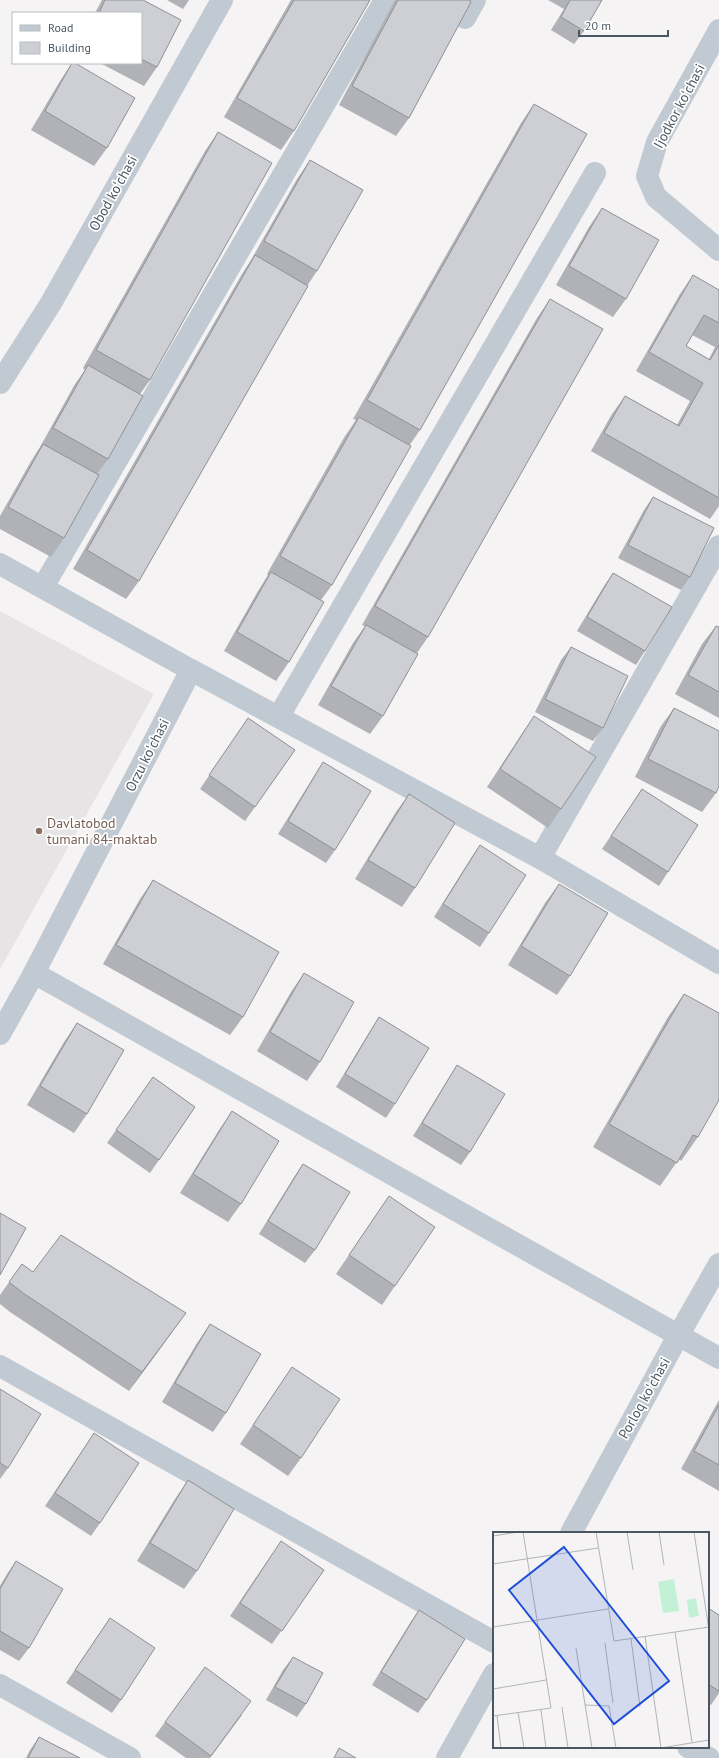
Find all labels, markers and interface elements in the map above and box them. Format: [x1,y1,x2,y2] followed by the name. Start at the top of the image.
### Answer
[12,12,142,64] legend
[579,12,668,38] scale bar
[585,18,611,33] text: 20 m
[48,20,73,35] text: Road
[48,40,91,55] text: Building
[649,61,709,151] street label: Ijodkor koʻchasi
[85,152,141,234] street label: Obod koʻchasi
[121,715,173,795] street label: Orzu koʻchasi
[47,814,157,848] place label: Davlatobod tumani 84-maktab
[34,826,44,836] marker: Davlatobod tumani 84-maktab
[614,1354,674,1442] street label: Porloq koʻchasi
[493,1532,709,1748] inset map

